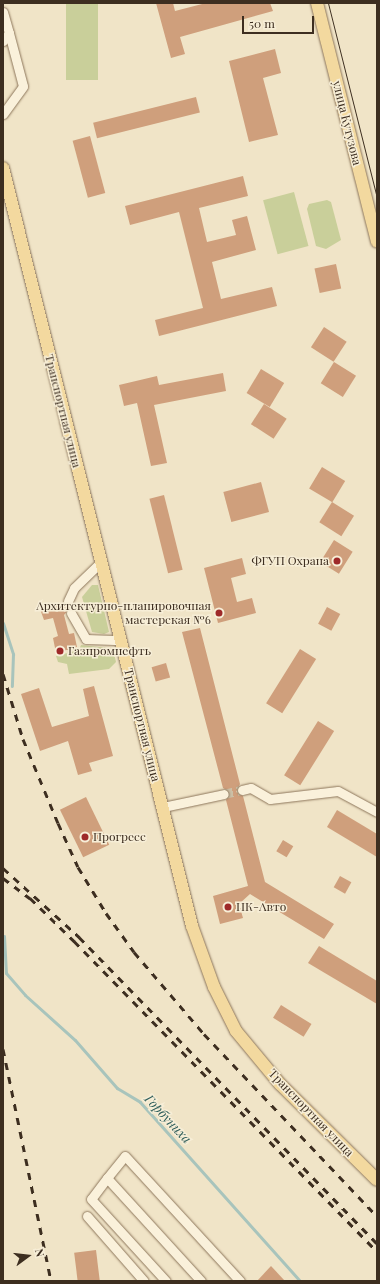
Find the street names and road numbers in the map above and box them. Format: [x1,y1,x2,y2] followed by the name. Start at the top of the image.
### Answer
[330,79,364,167] street label: улица Кутузова
[42,353,84,469] street label: Транспортная улица
[121,667,163,783] street label: Транспортная улица
[265,1066,357,1160] street label: Транспортная улица

